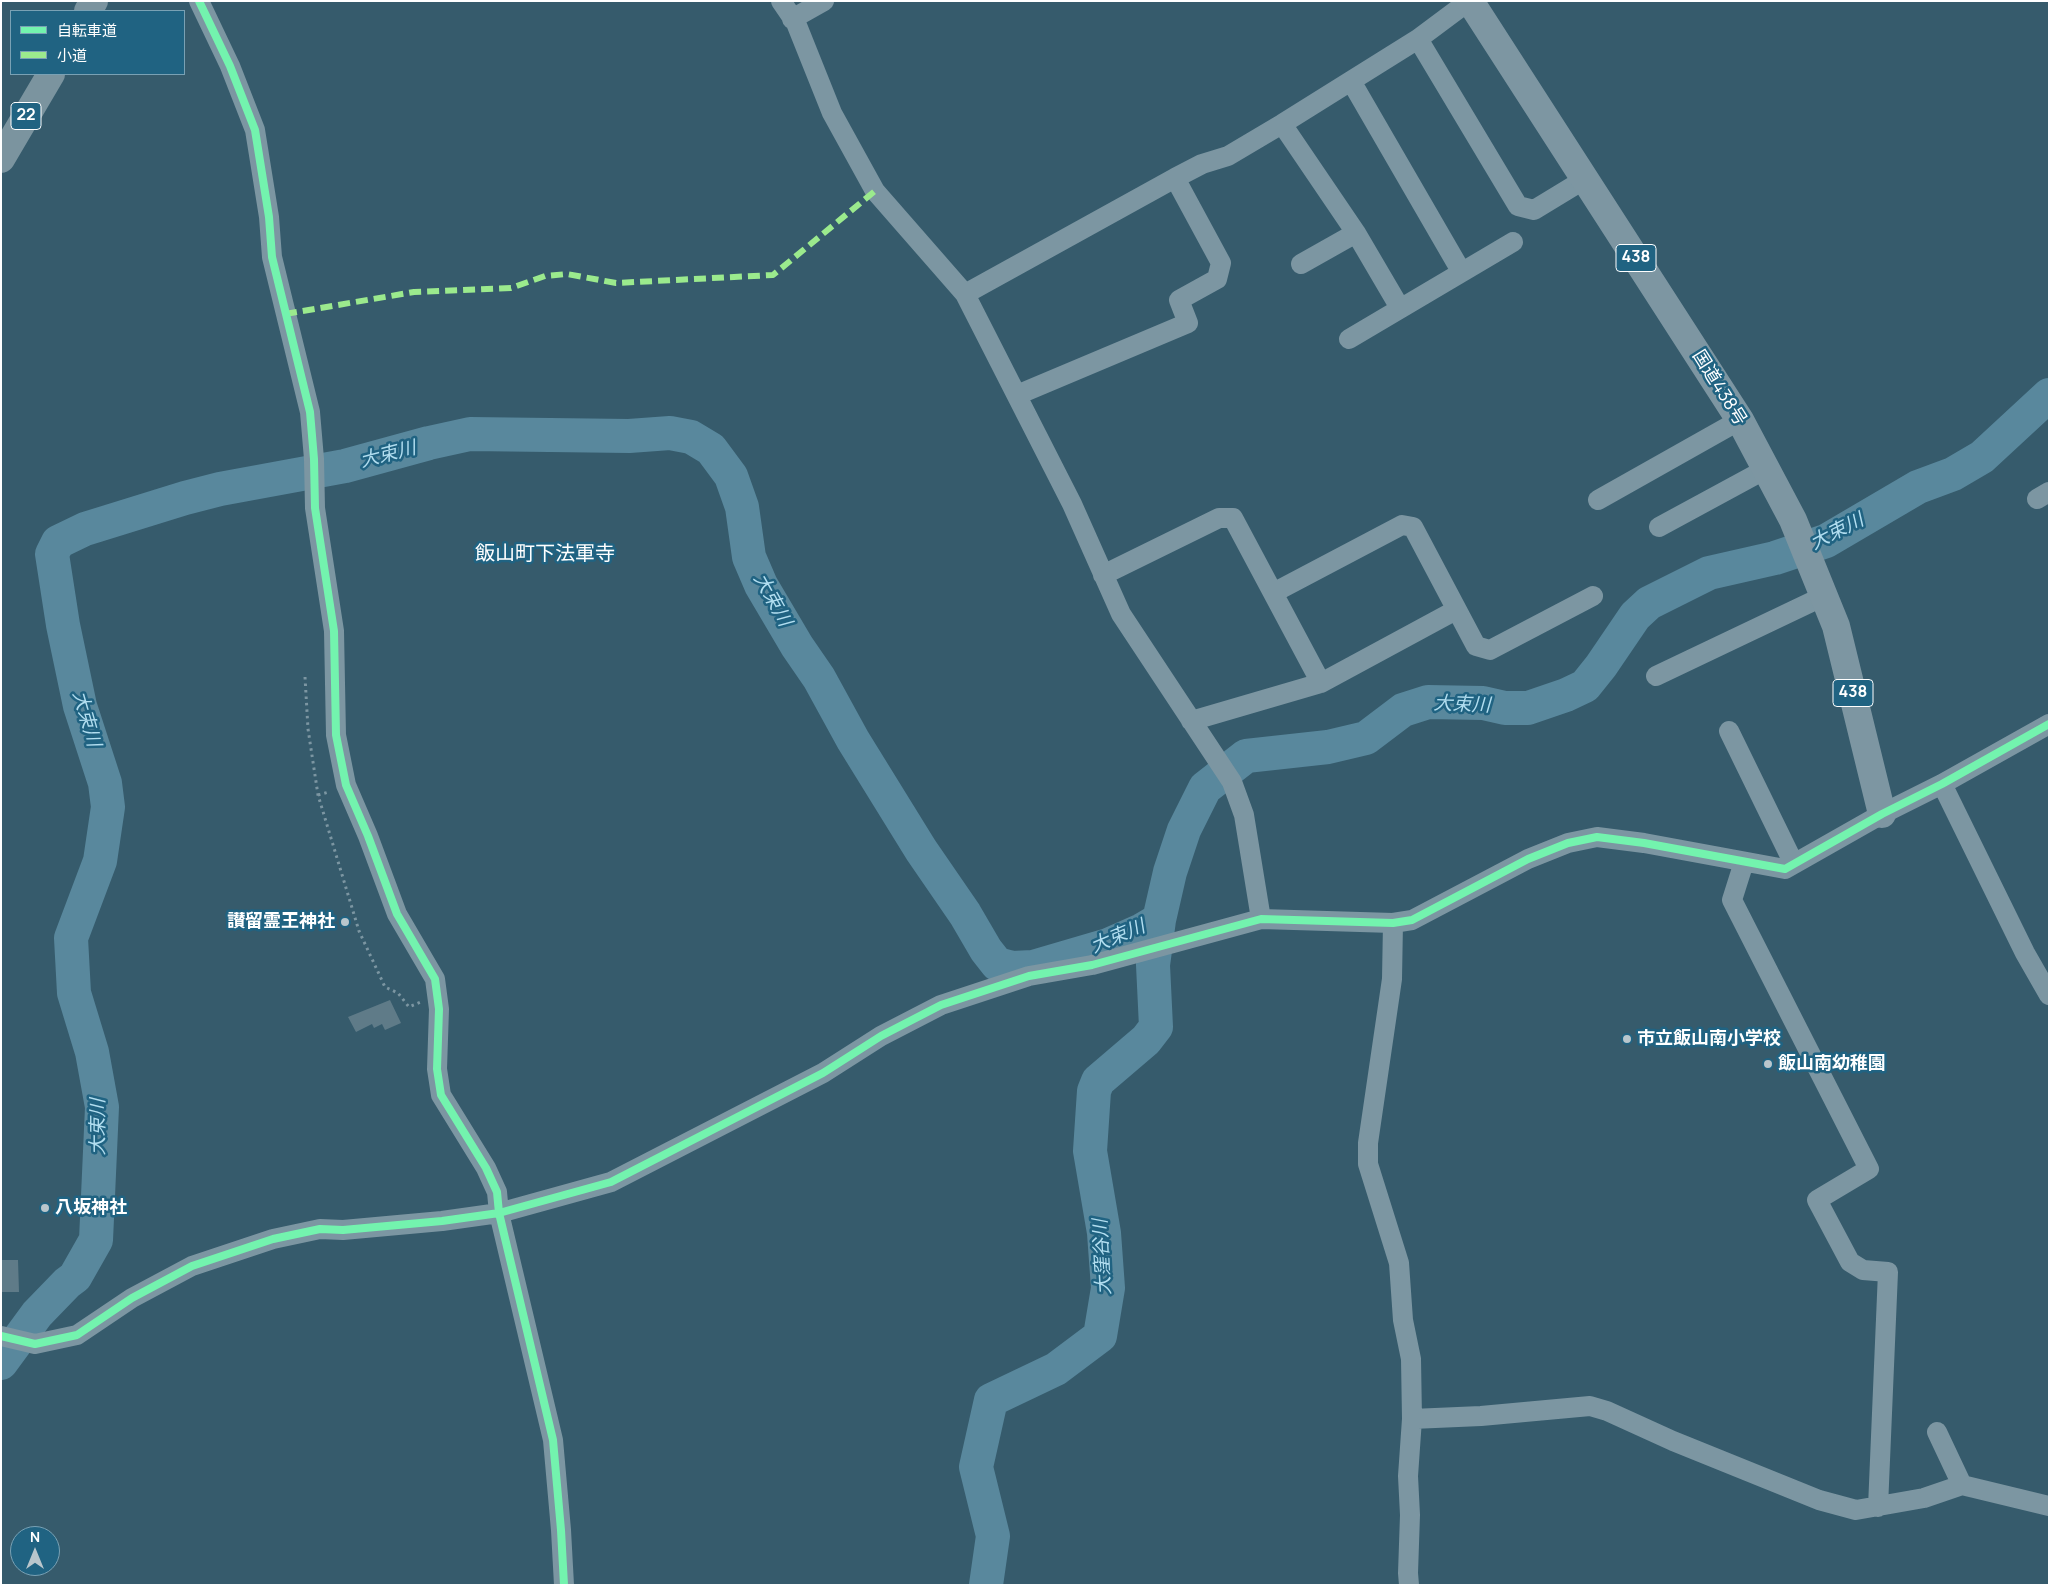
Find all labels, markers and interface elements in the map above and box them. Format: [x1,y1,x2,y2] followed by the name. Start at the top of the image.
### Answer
[10,10,185,75] legend
[57,20,117,41] text: 自転車道
[57,45,87,66] text: 小道
[11,102,41,130] road number: 22
[1616,244,1656,272] road number: 438
[1687,346,1751,430] street label: 国道438号
[358,437,418,473] water label: 大束川
[1806,509,1868,555] water label: 大束川
[475,542,615,566] district label: 飯山町下法軍寺
[748,570,796,630] water label: 大束川
[1833,680,1873,706] road number: 438
[67,688,105,750] water label: 大束川
[1433,693,1491,717] water label: 大束川
[227,911,335,933] place label: 讃留霊王神社
[1087,915,1149,959] water label: 大束川
[339,916,351,928] marker: 讃留霊王神社
[1637,1028,1781,1050] place label: 市立飯山南小学校
[1621,1033,1633,1045] marker: 市立飯山南小学校
[1778,1053,1886,1075] place label: 飯山南幼稚園
[1762,1058,1774,1070] marker: 飯山南幼稚園
[88,1099,110,1155] water label: 大束川
[55,1197,127,1219] place label: 八坂神社
[39,1202,51,1214] marker: 八坂神社
[1090,1218,1116,1296] water label: 大窪谷川
[10,1526,60,1576] north arrow
[30,1527,40,1546] text: N

